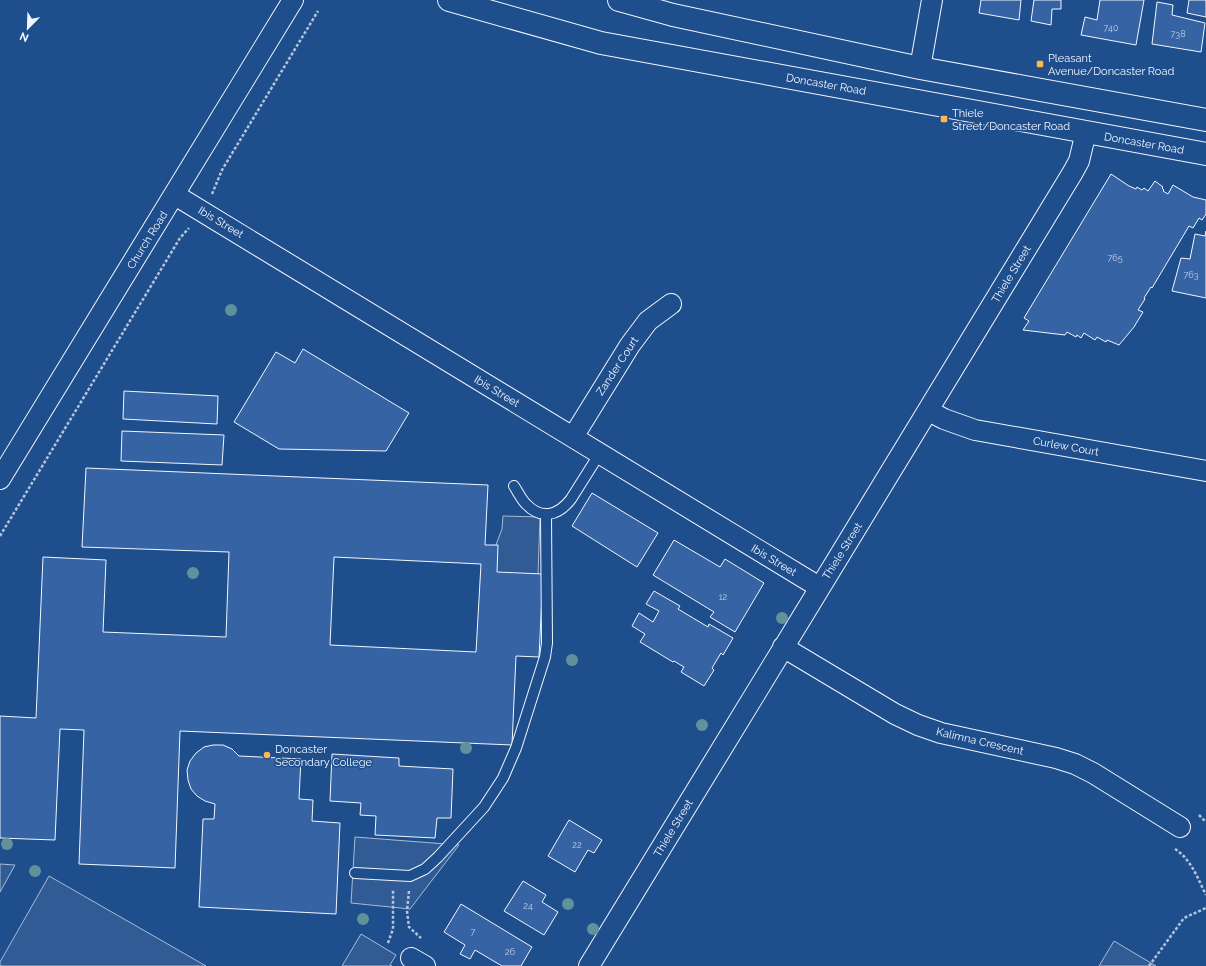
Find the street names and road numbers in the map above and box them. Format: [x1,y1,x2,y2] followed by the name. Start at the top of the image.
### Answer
[785,71,867,98] street label: Doncaster Road
[1103,130,1185,157] street label: Doncaster Road
[196,204,246,241] street label: Ibis Street
[124,209,170,272] street label: Church Road
[989,243,1034,305] street label: Thiele Street
[594,334,641,398] street label: Zander Court
[472,373,522,410] street label: Ibis Street
[1032,434,1100,459] street label: Curlew Court
[820,520,865,582] street label: Thiele Street
[749,542,799,579] street label: Ibis Street
[935,725,1025,758] street label: Kalimna Crescent
[651,797,696,859] street label: Thiele Street

